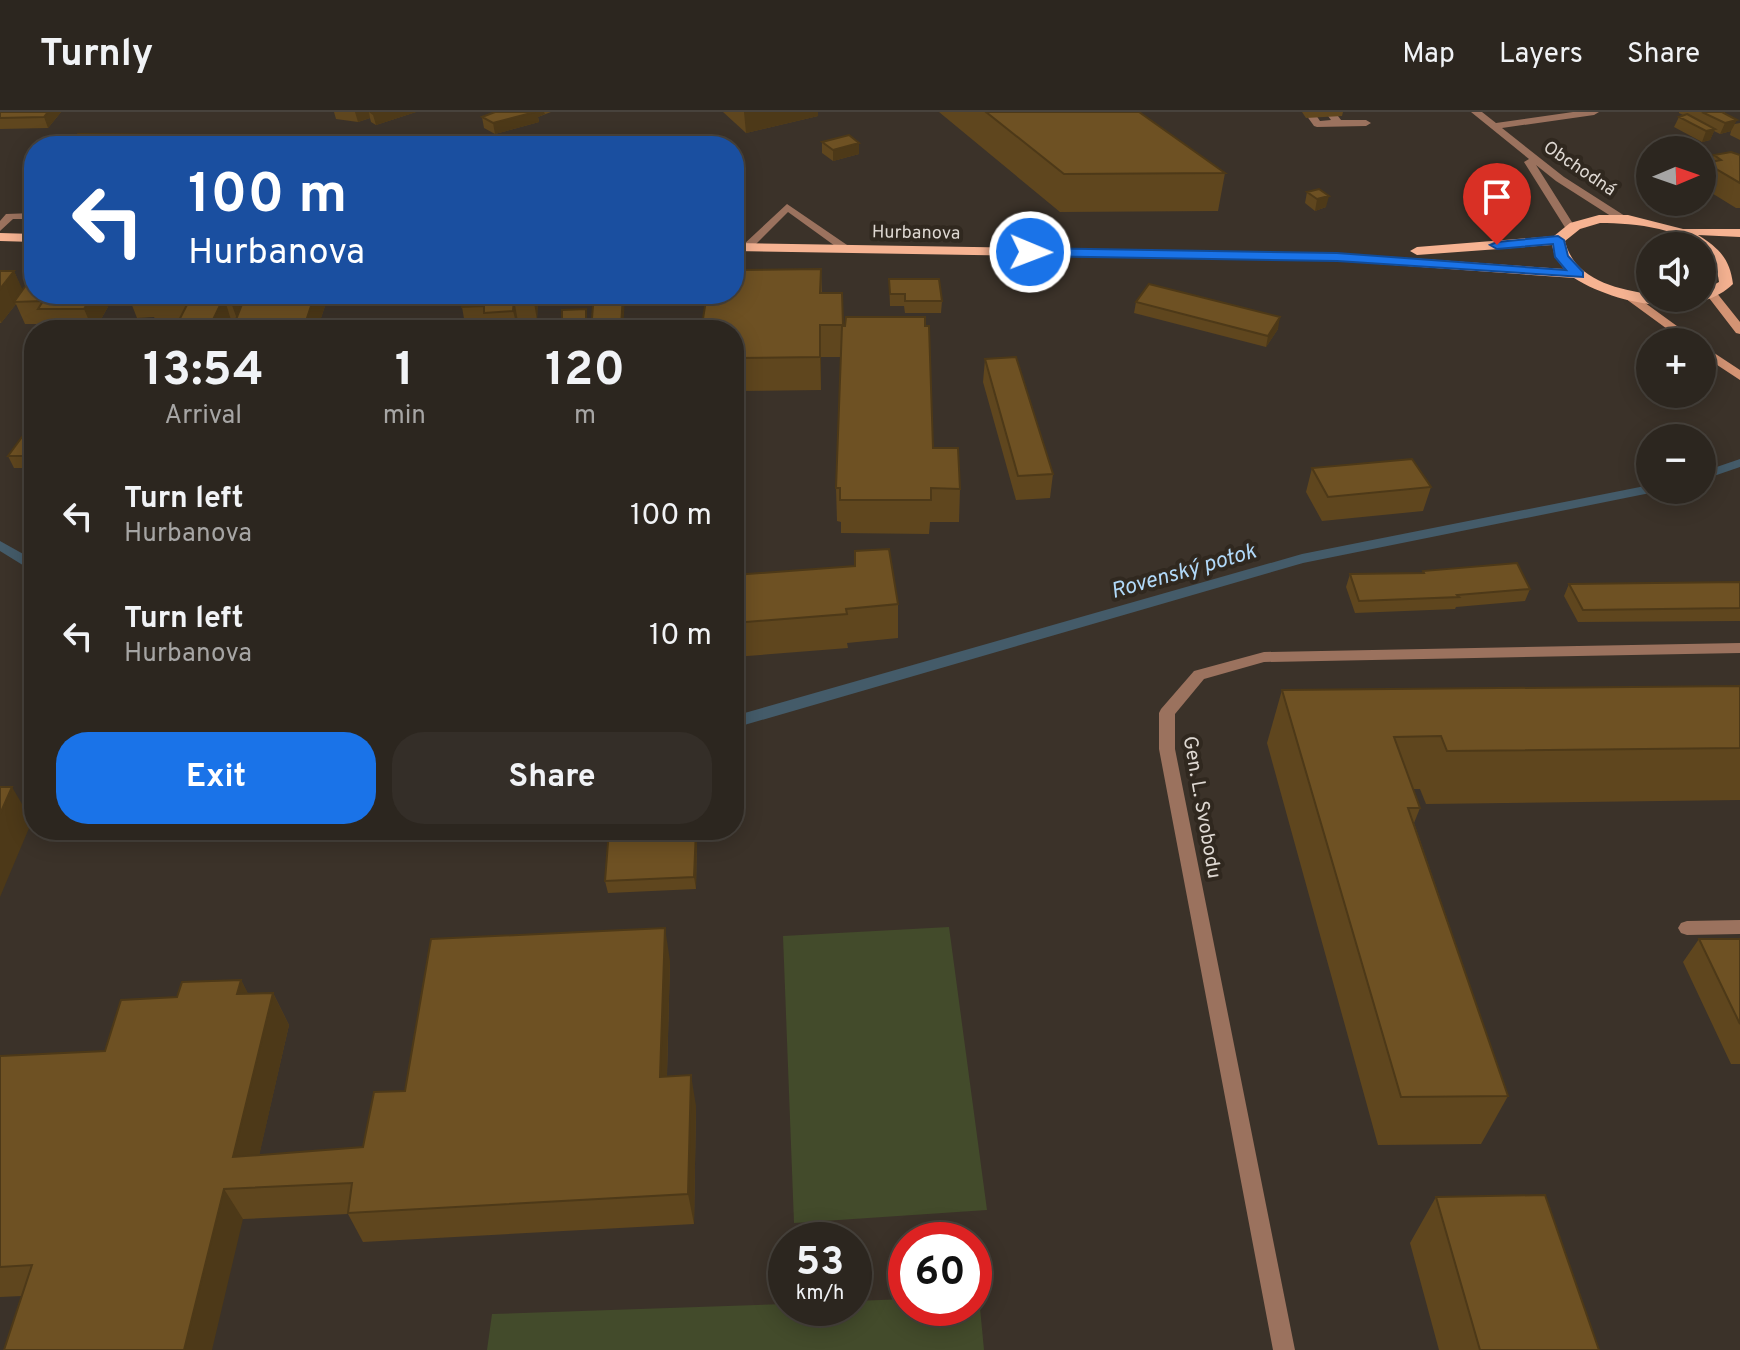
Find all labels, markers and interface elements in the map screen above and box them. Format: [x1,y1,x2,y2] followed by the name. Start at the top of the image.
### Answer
[40,31,153,80] text: Turnly
[1402,37,1455,73] text: Map
[1499,37,1583,73] text: Layers
[1627,37,1700,73] text: Share
[1636,136,1716,216] north arrow
[1636,136,1716,504] map controls
[1538,137,1620,202] street label: Obchodná
[188,162,347,232] text: 100 m
[1463,163,1531,245] pin
[56,168,160,272] icon: left
[1475,175,1519,219] icon: arrive
[988,210,1072,294] position arrow
[872,221,960,246] street label: Hurbanova
[188,231,365,277] text: Hurbanova
[1636,232,1716,312] button: sound
[1636,328,1716,408] button: +
[143,342,264,402] text: 13:54
[395,342,414,402] text: 1
[545,342,625,402] text: 120
[165,400,242,433] text: Arrival
[383,400,426,433] text: min
[574,400,596,433] text: m
[1636,424,1716,504] button: −
[124,481,244,518] text: Turn left
[56,494,100,538] icon: left
[630,498,712,535] text: 100 m
[124,518,252,551] text: Hurbanova
[1108,539,1260,606] water label: Rovenský potok
[124,601,244,638] text: Turn left
[56,614,100,658] icon: left
[649,618,712,655] text: 10 m
[124,638,252,671] text: Hurbanova
[56,732,376,824] button: Exit
[392,732,712,824] button: Share
[1176,734,1226,881] street label: Gen. L. Svobodu
[888,1222,992,1326] speed limit sign: 60
[796,1239,844,1289] text: 53
[796,1281,844,1307] text: km/h

